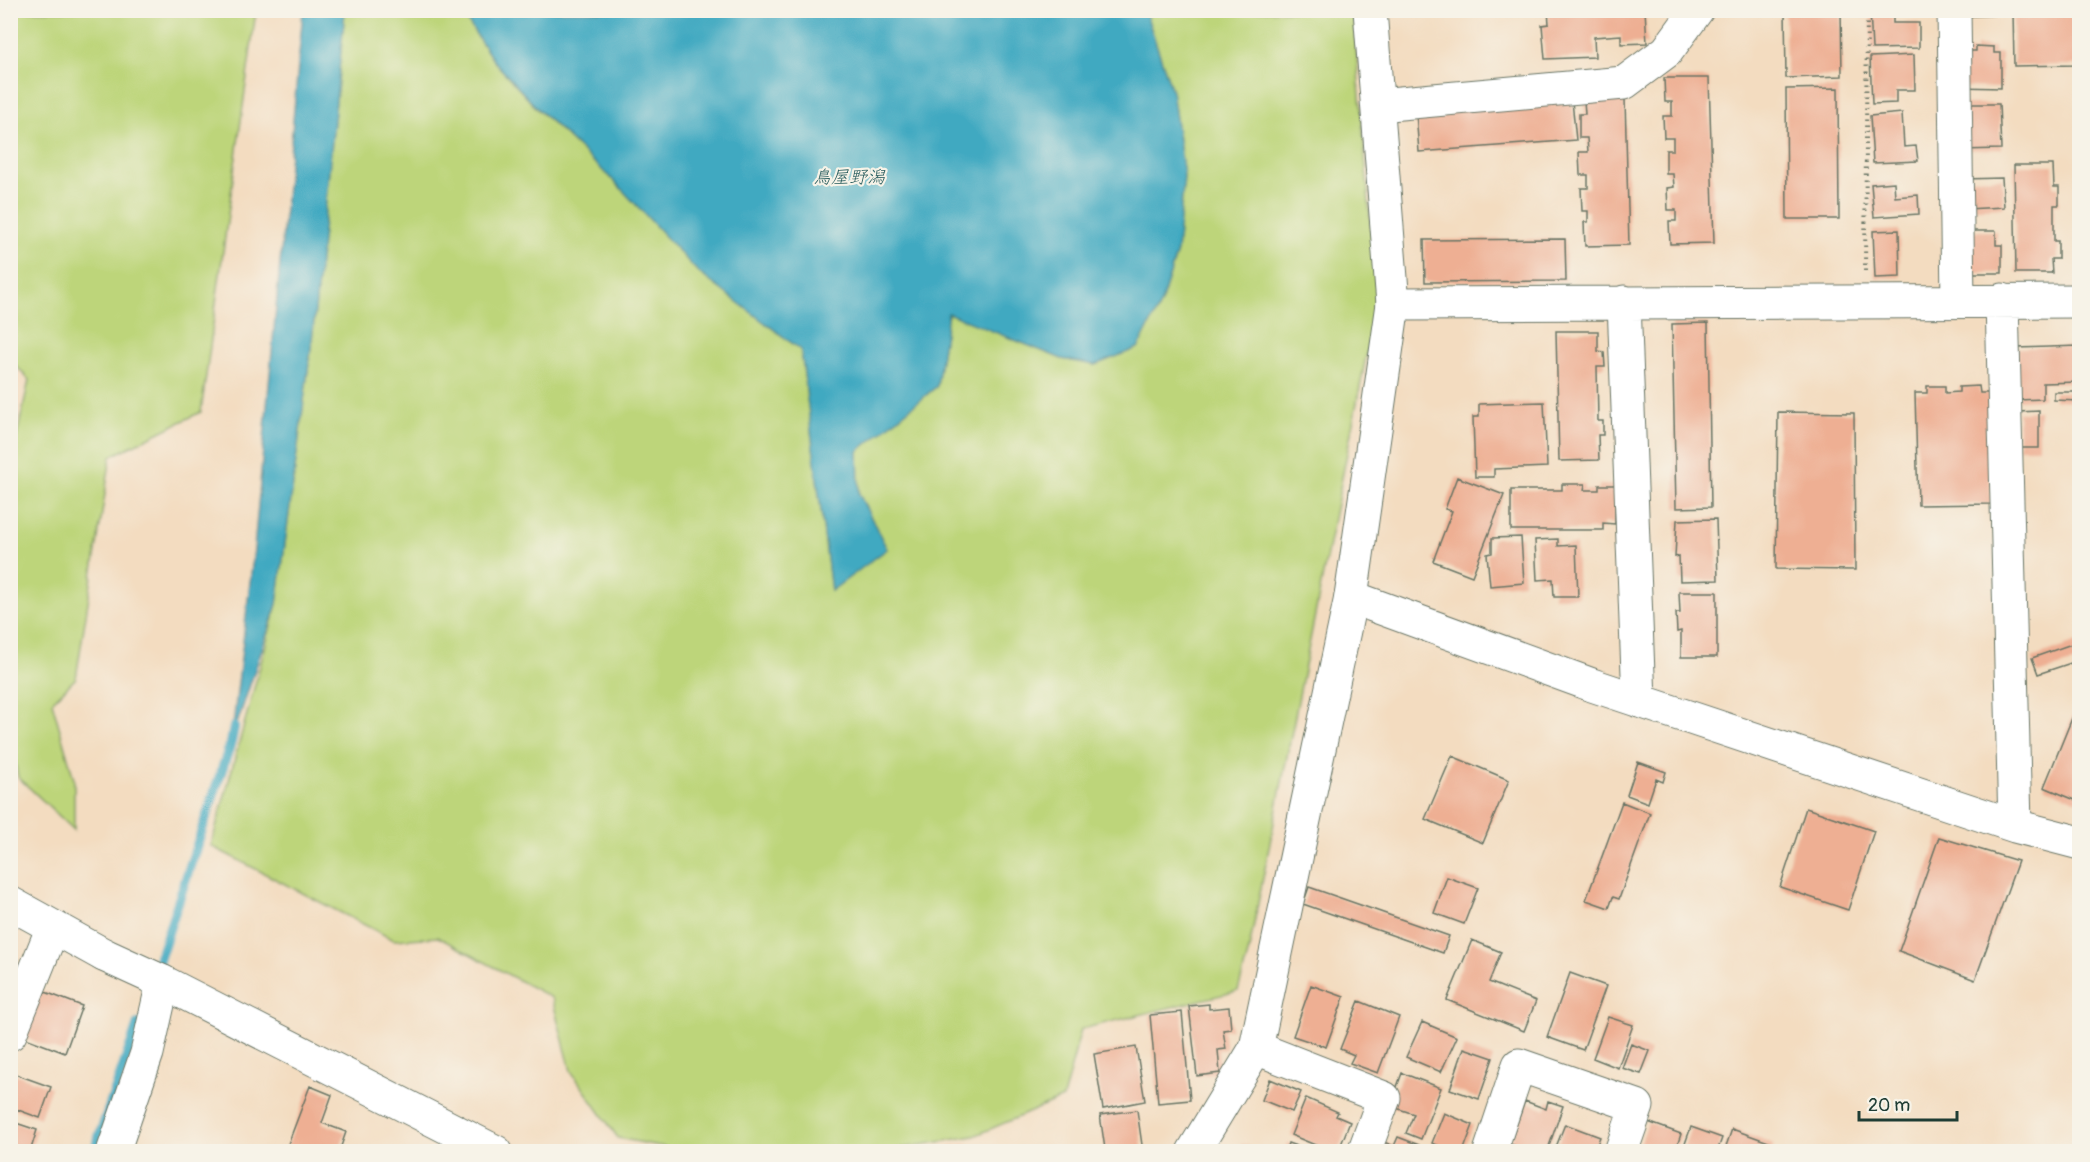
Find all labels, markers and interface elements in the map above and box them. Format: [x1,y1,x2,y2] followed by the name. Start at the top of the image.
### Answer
[813,166,886,189] water label: 鳥屋野潟
[1859,1084,1956,1122] scale bar
[1868,1094,1910,1117] text: 20 m

